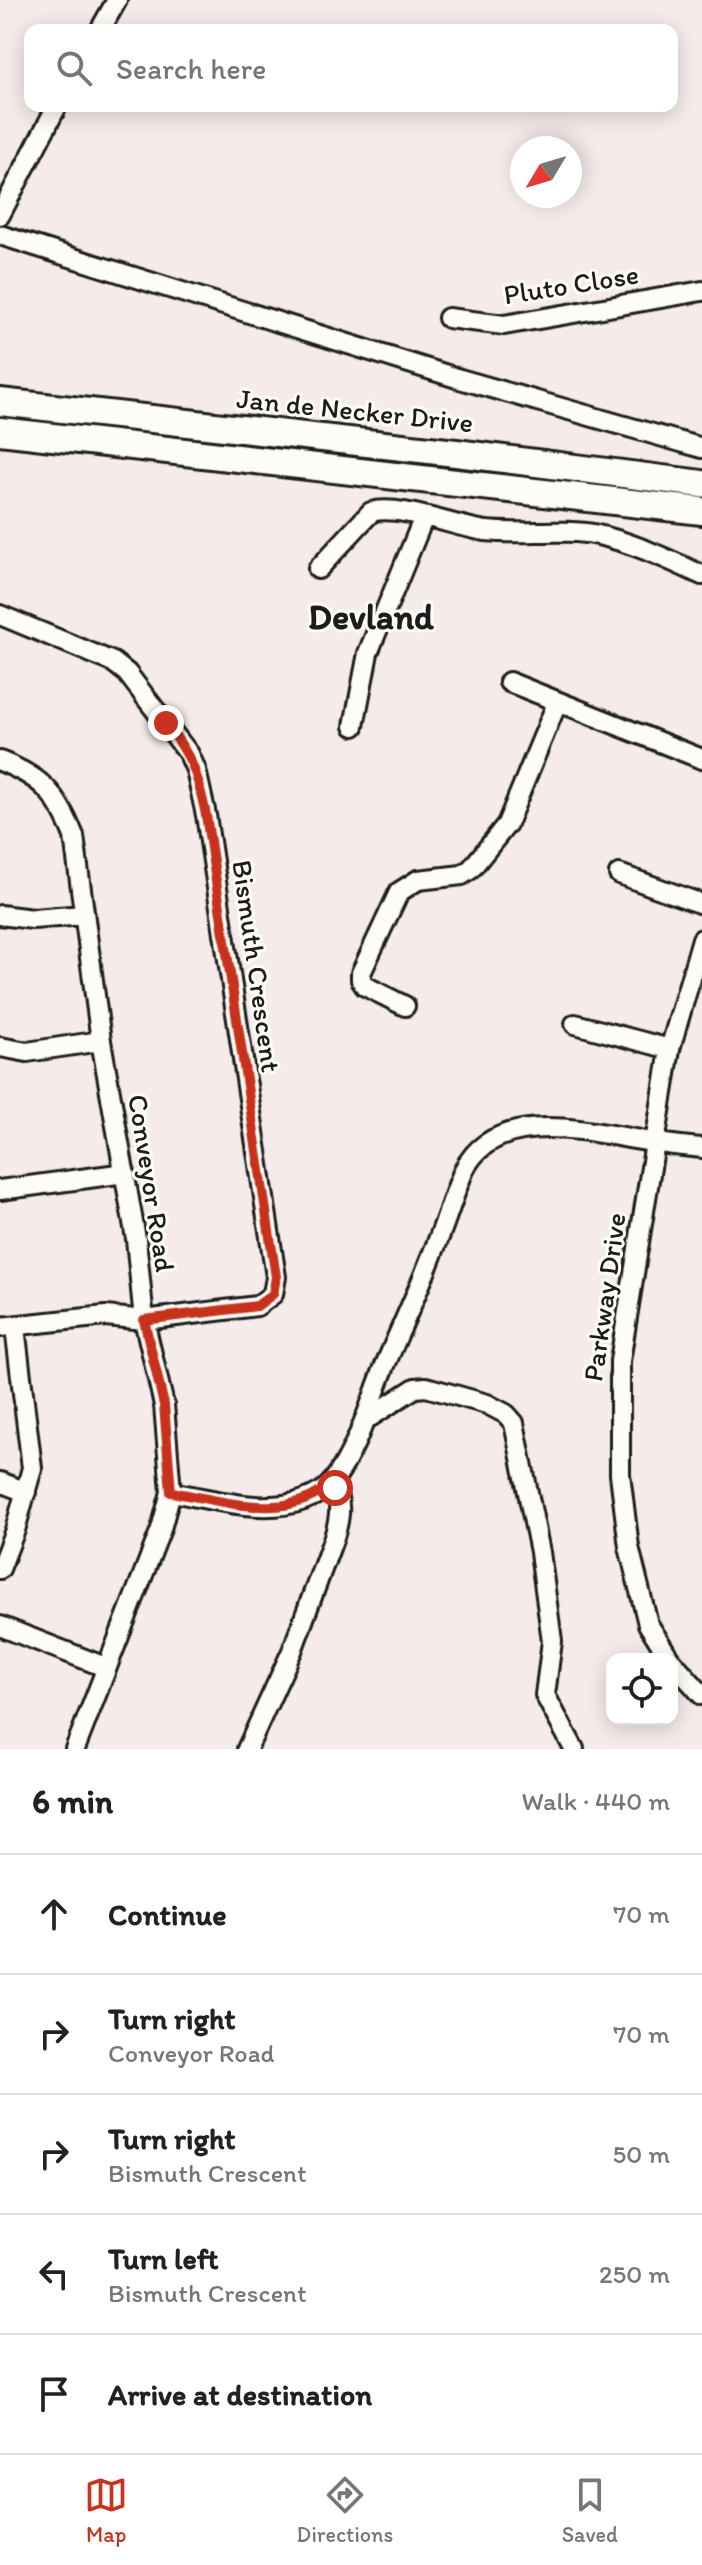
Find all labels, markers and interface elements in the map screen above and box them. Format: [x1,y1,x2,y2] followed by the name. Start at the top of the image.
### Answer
[24,24,678,112] search box
[52,46,96,90] icon: search
[116,50,266,87] text: Search here
[510,136,582,208] north arrow
[501,257,641,311] street label: Pluto Close
[235,381,475,439] street label: Jan de Necker Drive
[308,595,434,638] district label: Devland
[148,705,184,741] route end
[225,858,289,1074] street label: Bismuth Crescent
[121,1092,183,1274] street label: Conveyor Road
[575,1211,633,1383] street label: Parkway Drive
[317,1470,353,1506] route start
[606,1653,678,1725] map controls
[606,1653,678,1725] button: locate
[32,1781,113,1822] text: 6 min
[522,1785,670,1817] text: Walk · 440 m
[32,1892,76,1936] icon: ahead
[108,1896,227,1933] text: Continue
[613,1898,670,1930] text: 70 m
[108,2000,236,2037] text: Turn right
[32,2012,76,2056] icon: right
[613,2018,670,2050] text: 70 m
[108,2037,274,2069] text: Conveyor Road
[108,2120,236,2157] text: Turn right
[32,2132,76,2176] icon: right
[613,2138,670,2170] text: 50 m
[108,2157,307,2189] text: Bismuth Crescent
[108,2240,219,2277] text: Turn left
[32,2252,76,2296] icon: left
[599,2258,670,2290] text: 250 m
[108,2277,307,2309] text: Bismuth Crescent
[32,2372,76,2416] icon: arrive
[108,2376,372,2413] text: Arrive at destination
[84,2473,128,2548] tab: Map
[297,2473,393,2548] tab: Directions
[562,2473,618,2548] tab: Saved

